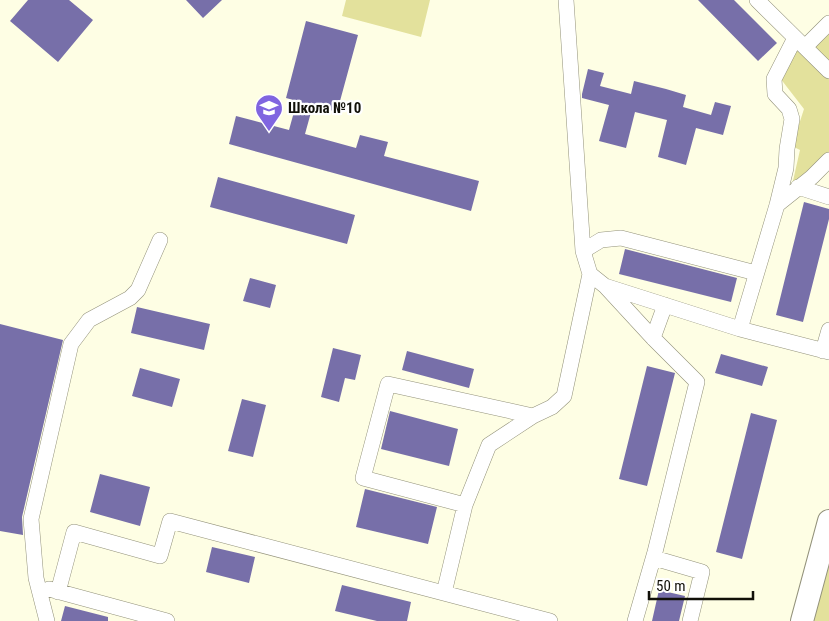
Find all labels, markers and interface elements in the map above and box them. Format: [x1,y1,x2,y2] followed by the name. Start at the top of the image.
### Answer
[254,93,284,132] school or university icon: Школа №10
[288,99,361,117] place label: Школа №10
[649,568,753,600] scale bar
[656,577,686,595] text: 50 m

